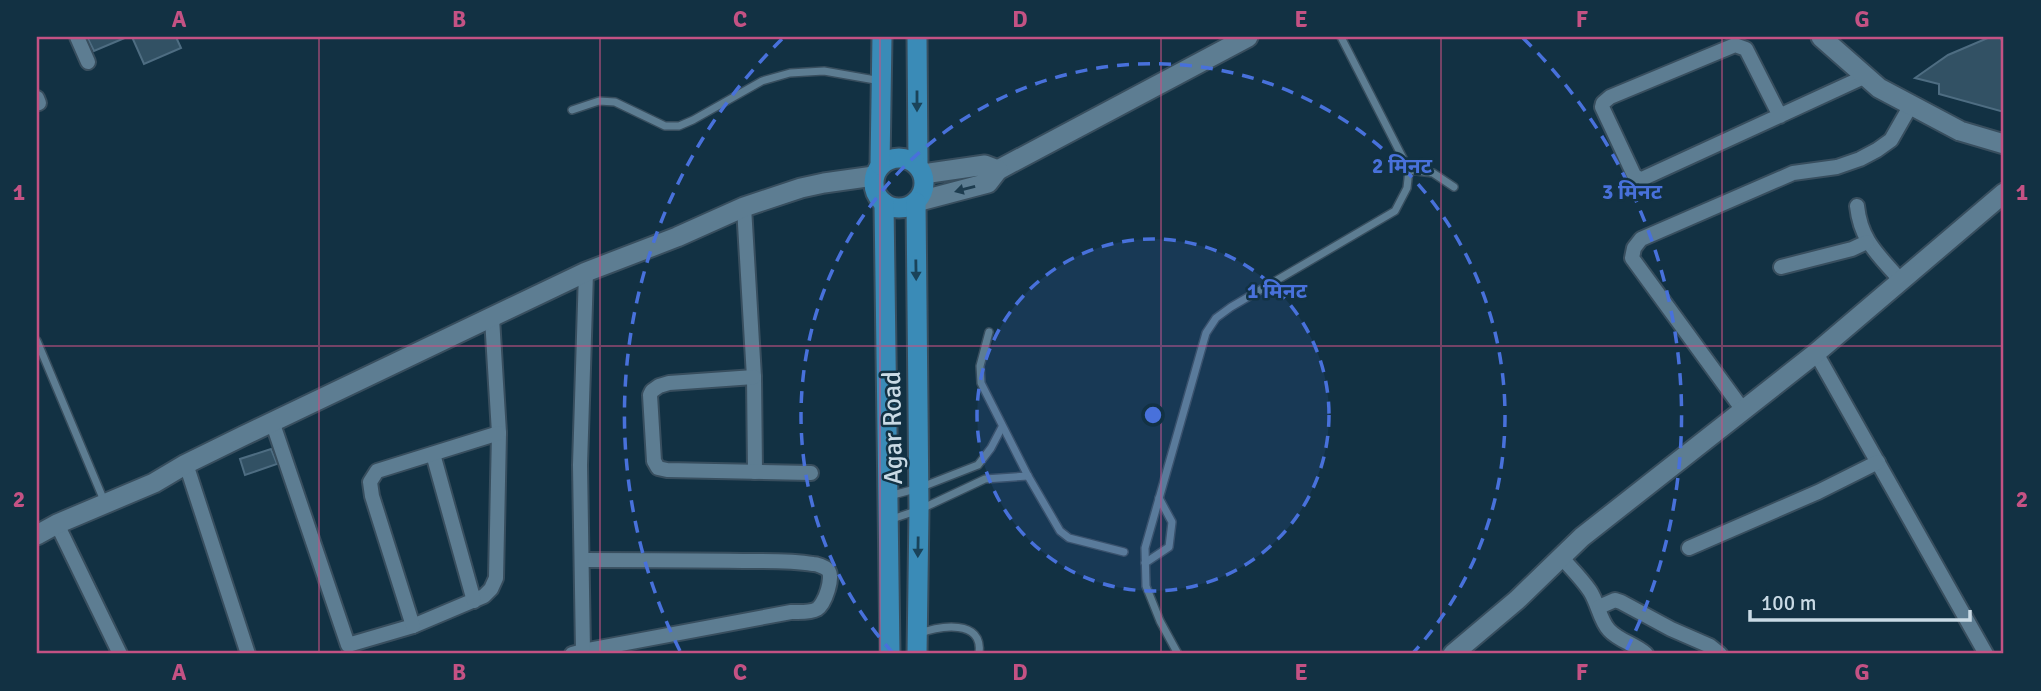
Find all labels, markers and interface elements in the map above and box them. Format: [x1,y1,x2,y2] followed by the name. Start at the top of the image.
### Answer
[172,5,187,34] text: A
[452,5,466,34] text: B
[733,5,747,34] text: C
[1012,5,1028,34] text: D
[1294,5,1308,34] text: E
[1576,5,1588,34] text: F
[1854,5,1870,34] text: G
[911,90,923,112] one-way arrow
[1372,153,1433,179] text: 2 मिनट
[13,178,25,207] text: 1
[2016,178,2028,207] text: 1
[1602,179,1663,205] text: 3 मिनट
[954,184,976,195] one-way arrow
[910,260,922,282] one-way arrow
[1247,278,1308,304] text: 1 मिनट
[876,371,910,485] street label: Agar Road
[1141,403,1165,427] centre of rings
[13,485,25,514] text: 2
[2016,485,2028,514] text: 2
[913,536,924,558] one-way arrow
[1750,579,1971,623] scale bar
[1761,590,1816,616] text: 100 m
[172,658,187,687] text: A
[452,658,466,687] text: B
[733,658,747,687] text: C
[1012,658,1028,687] text: D
[1294,658,1308,687] text: E
[1576,658,1588,687] text: F
[1854,658,1870,687] text: G

